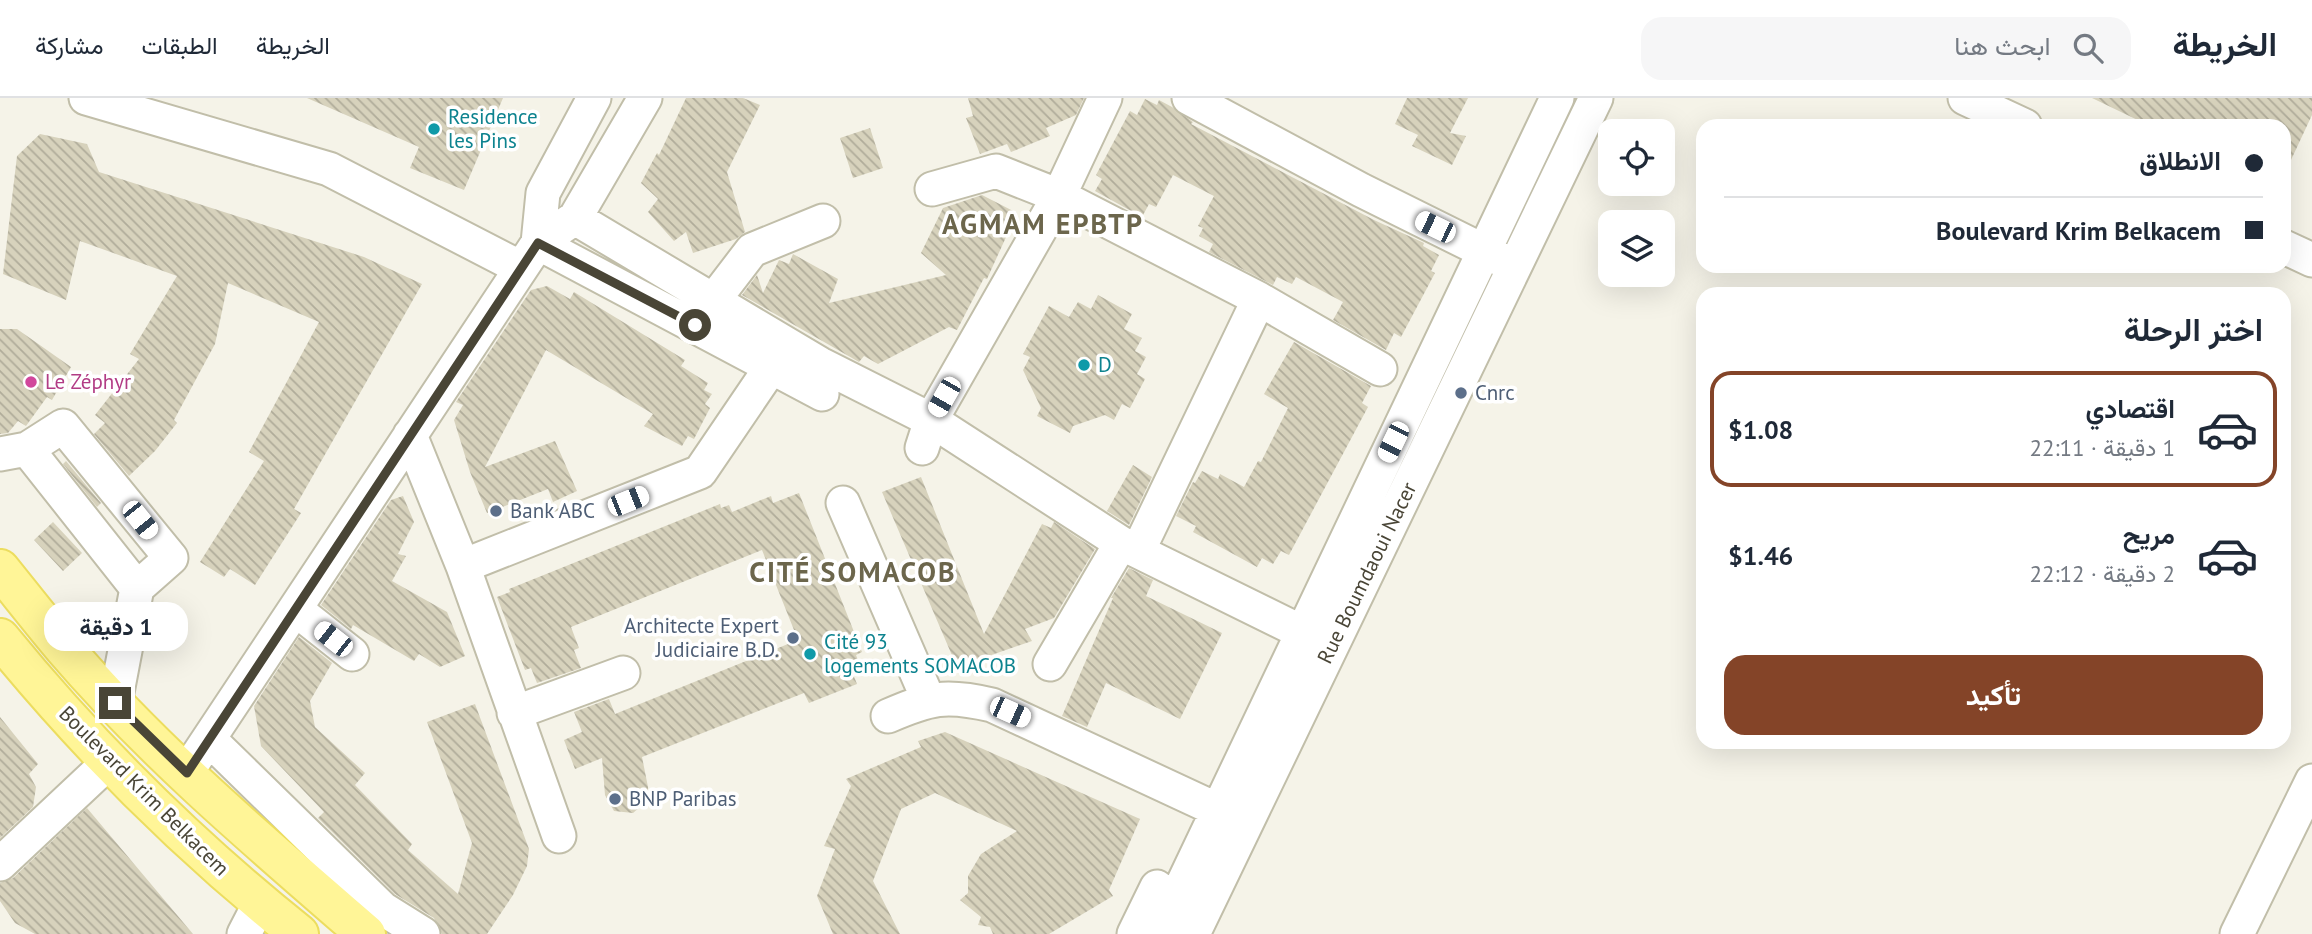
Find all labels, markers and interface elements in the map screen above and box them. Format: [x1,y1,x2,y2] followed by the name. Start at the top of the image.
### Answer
[1641,17,2131,80] search box
[2173,22,2277,65] text: الخريطة
[1954,29,2051,62] text: ابحث هنا
[2069,29,2107,67] icon: search
[35,30,103,61] text: مشاركة
[141,30,218,61] text: الطبقات
[256,30,330,61] text: الخريطة
[448,103,538,154] place label: Residence les Pins
[1598,119,1675,287] map controls
[1598,119,1675,196] button: locate
[426,121,442,137] marker: Residence les Pins
[2139,144,2221,177] text: الانطلاق
[942,205,1144,242] district label: AGMAM EPBTP
[1412,208,1459,246] car
[1598,210,1675,287] button: layers
[1936,214,2221,247] text: Boulevard Krim Belkacem
[2124,308,2263,350] text: اختر الرحلة
[679,309,711,341] route start
[1098,351,1112,378] place label: D
[1076,357,1092,373] marker: D
[45,368,131,395] place label: Le Zéphyr
[23,374,39,390] marker: Le Zéphyr
[925,374,964,420] car
[1475,379,1515,406] place label: Cnrc
[1453,385,1469,401] marker: Cnrc
[2086,392,2175,425] text: اقتصادي
[2196,398,2259,461] icon: car
[1728,413,1793,446] text: $1.08
[1375,419,1412,465] car
[2029,433,2175,462] text: 1 دقيقة · 22:11
[1311,478,1422,668] street label: Rue Boumdaoui Nacer
[605,483,652,519] car
[119,497,162,543] car
[510,497,595,524] place label: Bank ABC
[488,503,504,519] marker: Bank ABC
[2123,518,2175,551] text: مريح
[2196,524,2259,587] icon: car
[1728,539,1793,572] text: $1.46
[749,553,957,590] district label: CITÉ SOMACOB
[2029,559,2175,588] text: 2 دقيقة · 22:12
[43,602,187,650] callout: 1 دقيقة
[79,612,153,641] text: 1 دقيقة
[624,612,779,663] place label: Architecte Expert Judiciaire B.D.
[310,618,357,660] car
[824,628,1016,679] place label: Cité 93 logements SOMACOB
[785,630,801,646] marker: Architecte Expert Judiciaire B.D.
[802,646,818,662] marker: Cité 93 logements SOMACOB
[1724,655,2263,735] button: تأكيد
[99,687,131,719] route end
[987,694,1034,730] car
[54,700,235,881] street label: Boulevard Krim Belkacem
[629,785,737,812] place label: BNP Paribas
[607,791,623,807] marker: BNP Paribas

